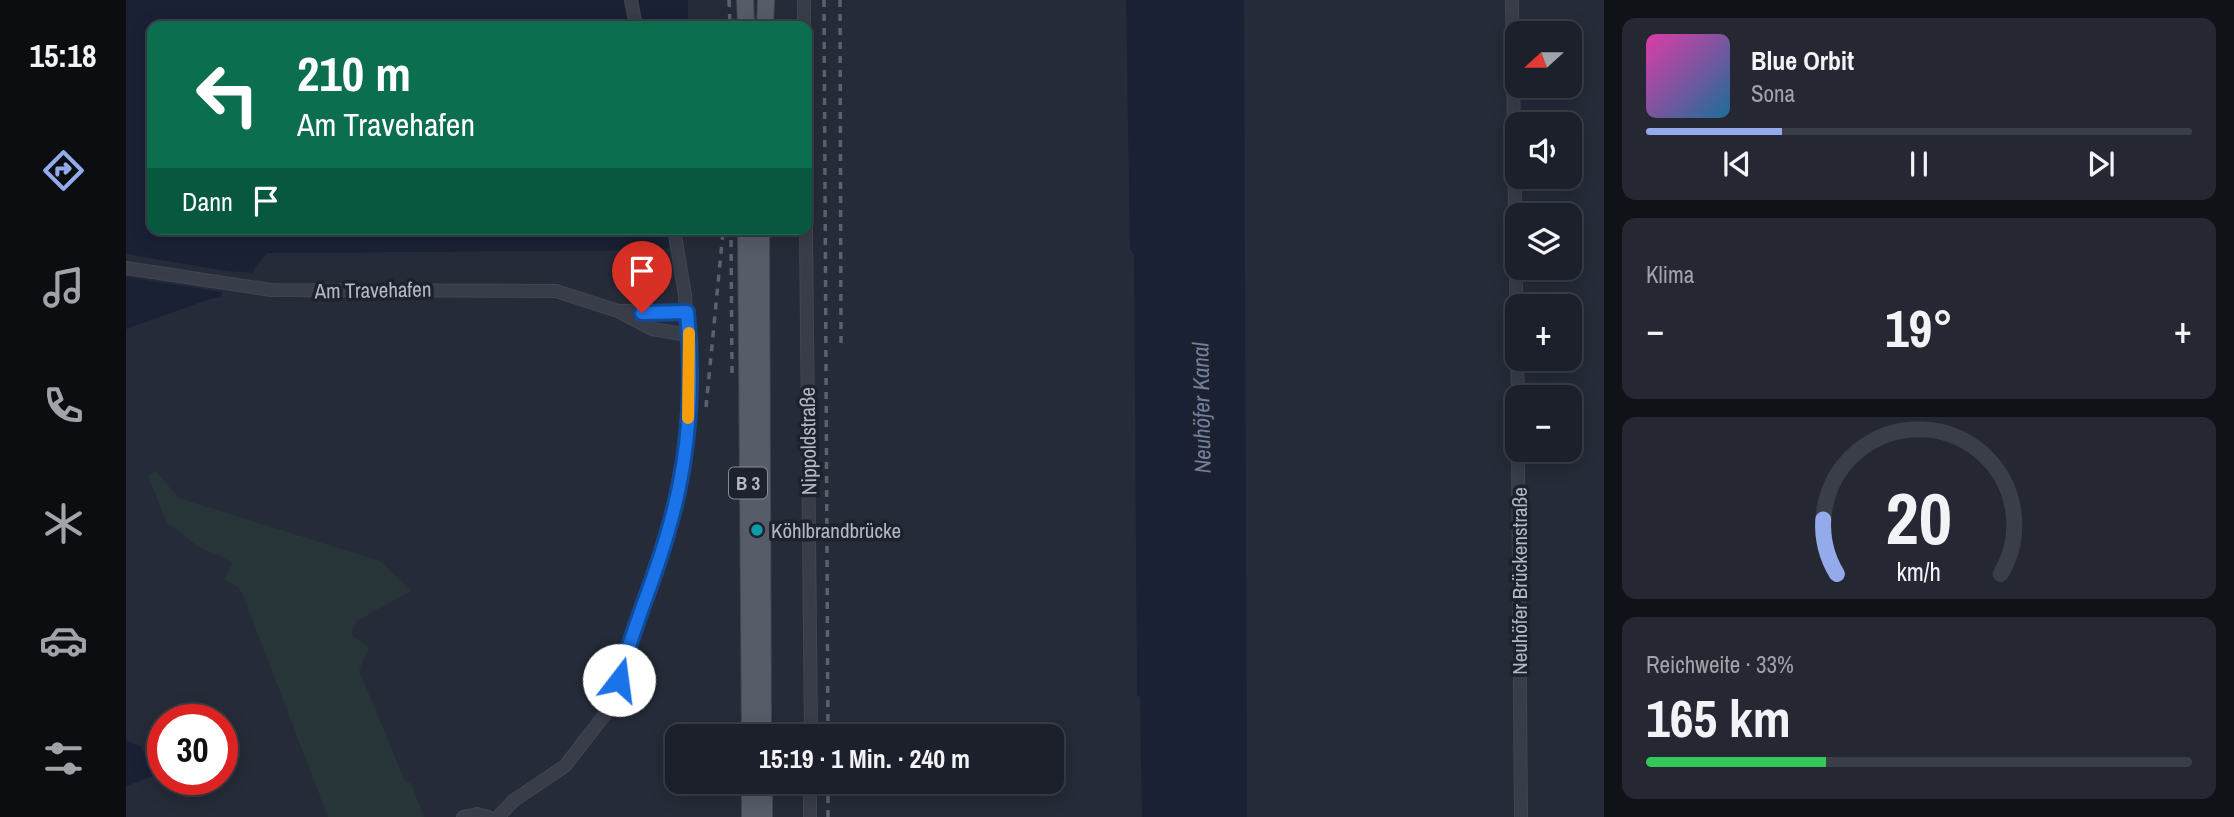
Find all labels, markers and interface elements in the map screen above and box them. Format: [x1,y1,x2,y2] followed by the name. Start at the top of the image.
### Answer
[1505,21,1582,98] north arrow
[1505,21,1582,462] map controls
[29,34,97,77] text: 15:18
[297,40,411,106] text: 210 m
[1751,43,1854,78] text: Blue Orbit
[182,49,273,140] icon: left
[1751,78,1795,109] text: Sona
[297,103,475,146] text: Am Travehafen
[1505,112,1582,189] button: sound
[1718,145,1756,183] icon: previous
[1900,145,1938,183] icon: pause
[2082,145,2120,183] icon: next
[39,146,88,195] icon: directions
[247,182,285,220] icon: arrive
[182,184,233,219] text: Dann
[1505,203,1582,280] button: layers
[612,241,672,313] pin
[623,252,661,290] icon: arrive
[1646,259,1694,290] text: Klima
[39,263,88,312] icon: music
[313,274,432,306] street label: Am Travehafen
[1885,293,1953,363] text: 19°
[1505,294,1582,371] button: +
[1646,304,1664,355] text: −
[2174,304,2192,355] text: +
[1184,341,1218,474] water label: Neuhöfer Kanal
[39,381,88,430] icon: phone
[1505,385,1582,462] button: −
[793,387,823,495] street label: Nippoldstraße
[729,468,767,498] road number: B 3
[1886,470,1952,568] text: 20
[1505,487,1534,675] street label: Neuhöfer Brückenstraße
[39,499,88,548] icon: climate
[771,516,901,545] place label: Köhlbrandbrücke
[749,522,765,538] marker: Köhlbrandbrücke
[1897,555,1941,589] text: km/h
[39,616,88,665] icon: car
[582,643,656,717] position arrow
[1646,649,1794,680] text: Reichweite · 33%
[1646,683,1791,753] text: 165 km
[147,704,238,795] speed limit sign: 30
[39,734,88,783] icon: filters
[759,741,970,776] text: 15:19 · 1 Min. · 240 m

